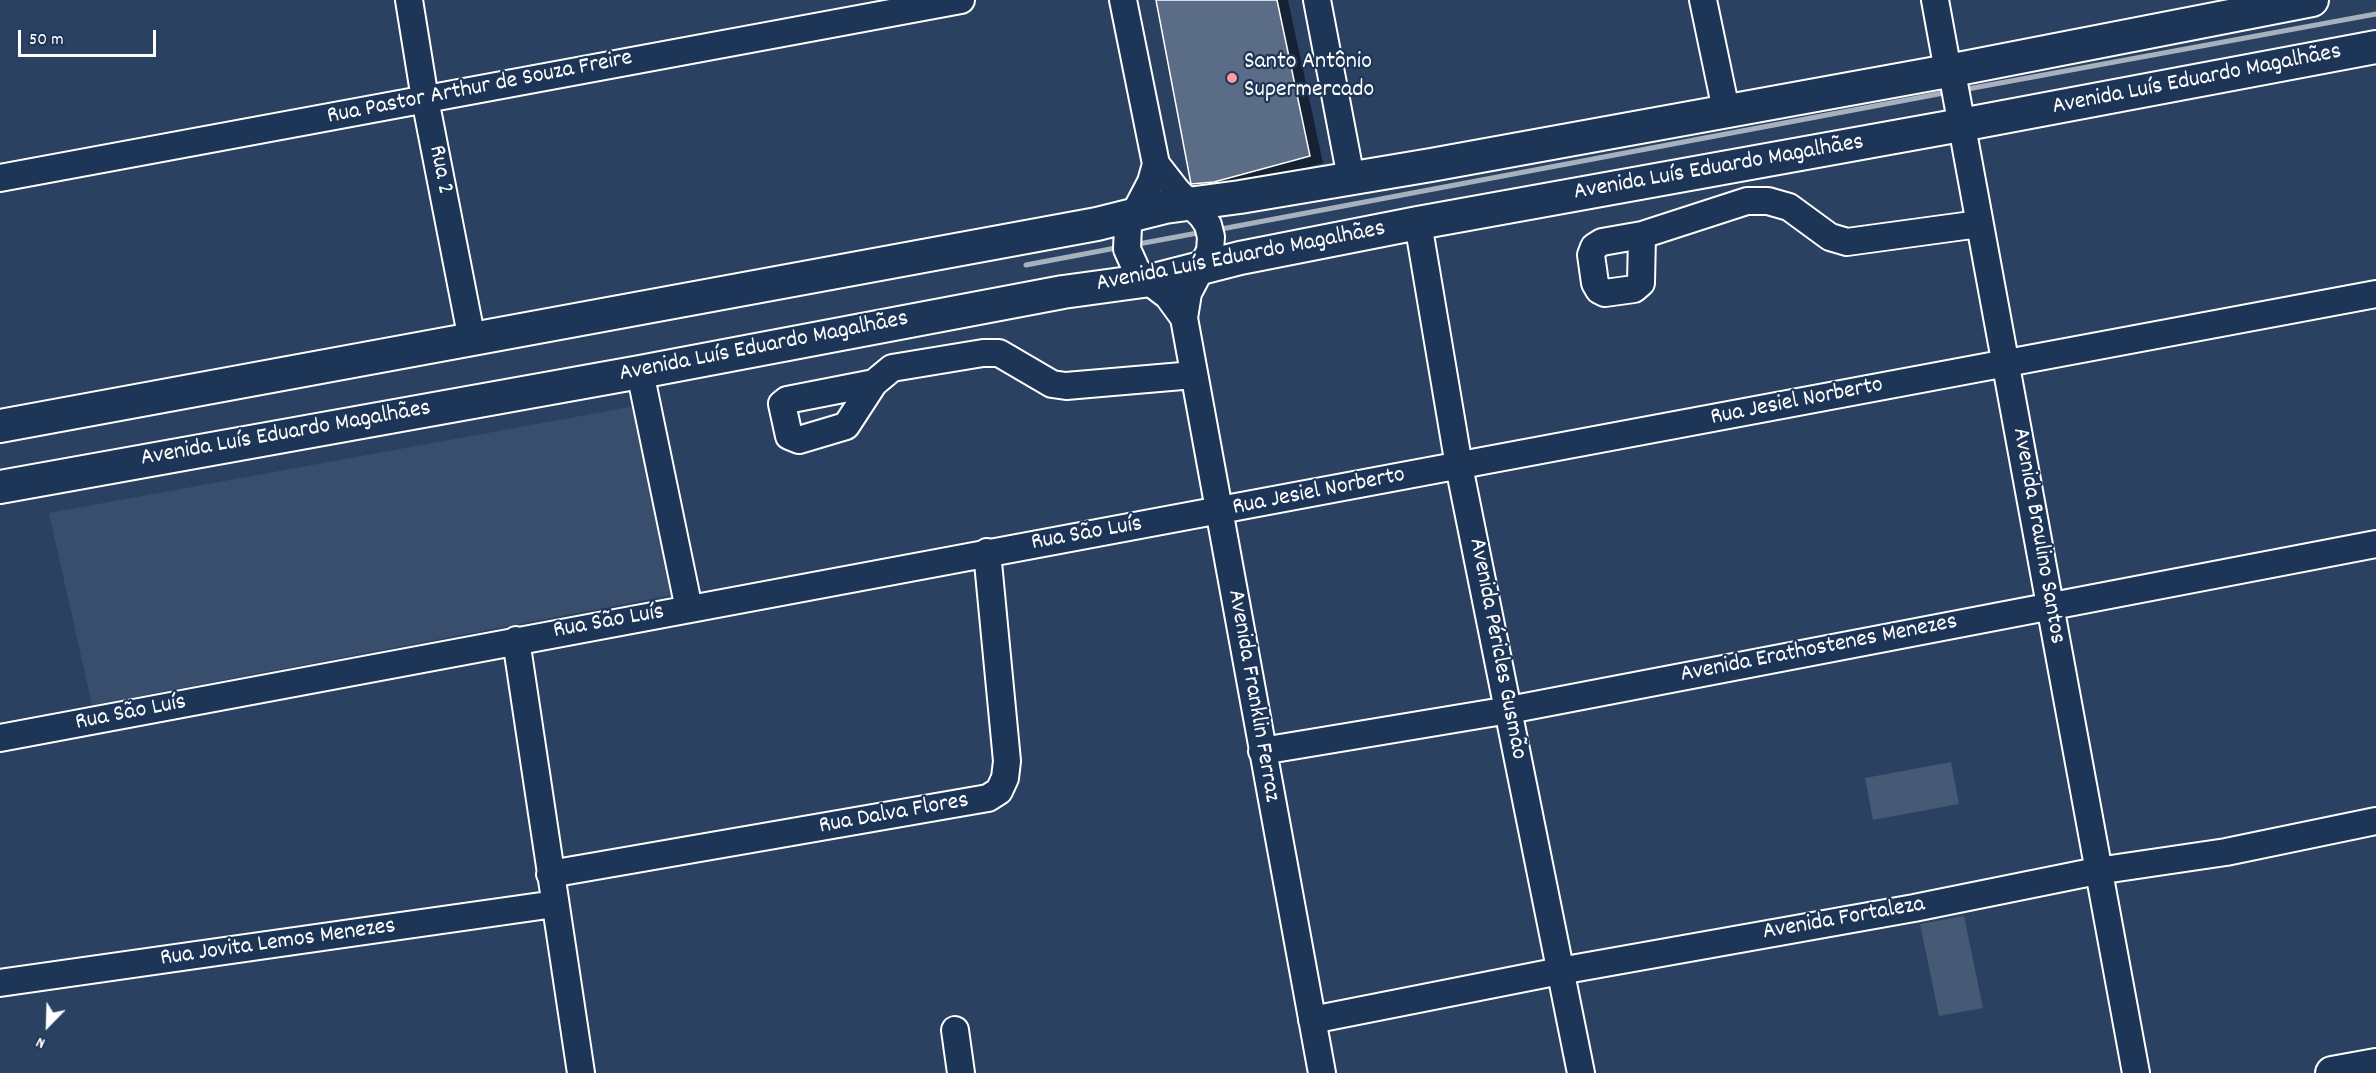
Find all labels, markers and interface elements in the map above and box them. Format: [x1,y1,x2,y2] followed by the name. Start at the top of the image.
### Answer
[21,18,159,56] scale bar
[29,28,64,53] text: 50 m
[2050,39,2344,123] street label: Avenida Luís Eduardo Magalhães
[325,45,635,133] street label: Rua Pastor Arthur de Souza Freire
[1244,50,1374,106] place label: Santo Antônio Supermercado
[1225,71,1239,85] marker: Santo Antônio Supermercado
[1572,129,1866,209] street label: Avenida Luís Eduardo Magalhães
[420,143,458,197] street label: Rua 2
[1094,216,1388,300] street label: Avenida Luís Eduardo Magalhães
[617,306,911,390] street label: Avenida Luís Eduardo Magalhães
[1708,372,1886,434] street label: Rua Jesiel Norberto
[139,395,433,475] street label: Avenida Luís Eduardo Magalhães
[2004,426,2070,646] street label: Avenida Braulino Santos
[1230,462,1408,524] street label: Rua Jesiel Norberto
[1029,511,1145,559] street label: Rua São Luís
[1460,536,1532,762] street label: Avenida Péricles Gusmão
[1219,588,1285,804] street label: Avenida Franklin Ferraz
[551,599,667,647] street label: Rua São Luís
[1678,609,1960,691] street label: Avenida Erathostenes Menezes
[73,689,189,739] street label: Rua São Luís
[817,788,971,842] street label: Rua Dalva Flores
[1761,892,1927,948] street label: Avenida Fortaleza
[158,913,398,975] street label: Rua Jovita Lemos Menezes
[18,995,78,1055] north arrow
[33,1030,49,1054] text: N

